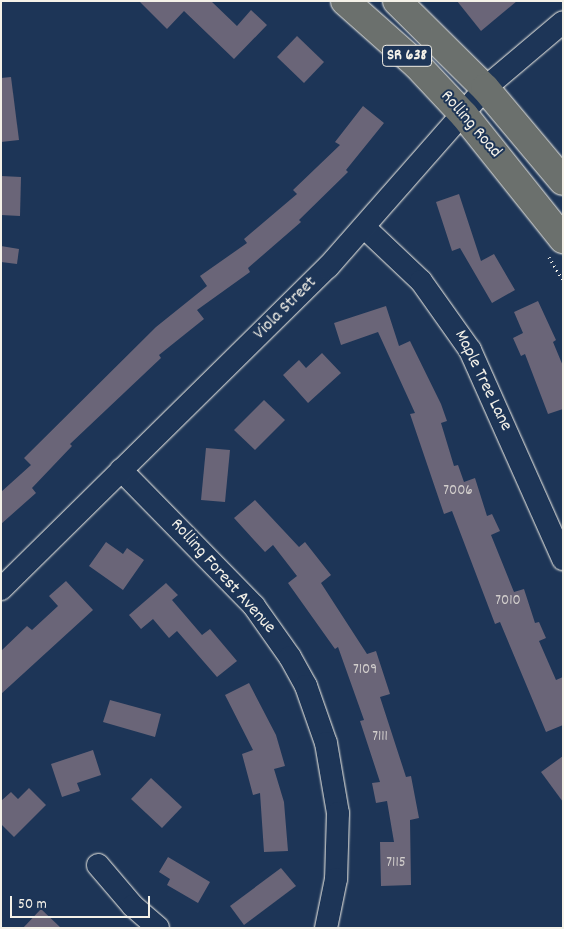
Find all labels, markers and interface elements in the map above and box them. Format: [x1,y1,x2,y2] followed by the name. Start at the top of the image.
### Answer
[382,42,432,70] road number: SR 638
[435,87,505,163] street label: Rolling Road
[250,273,322,345] street label: Viola Street
[448,327,516,435] street label: Maple Tree Lane
[443,483,473,501] house number: 7006
[165,515,279,639] street label: Rolling Forest Avenue
[495,593,521,611] house number: 7010
[353,662,377,680] house number: 7109
[372,729,388,747] house number: 7111
[386,855,406,873] house number: 7115
[12,886,152,918] scale bar
[18,894,47,916] text: 50 m

